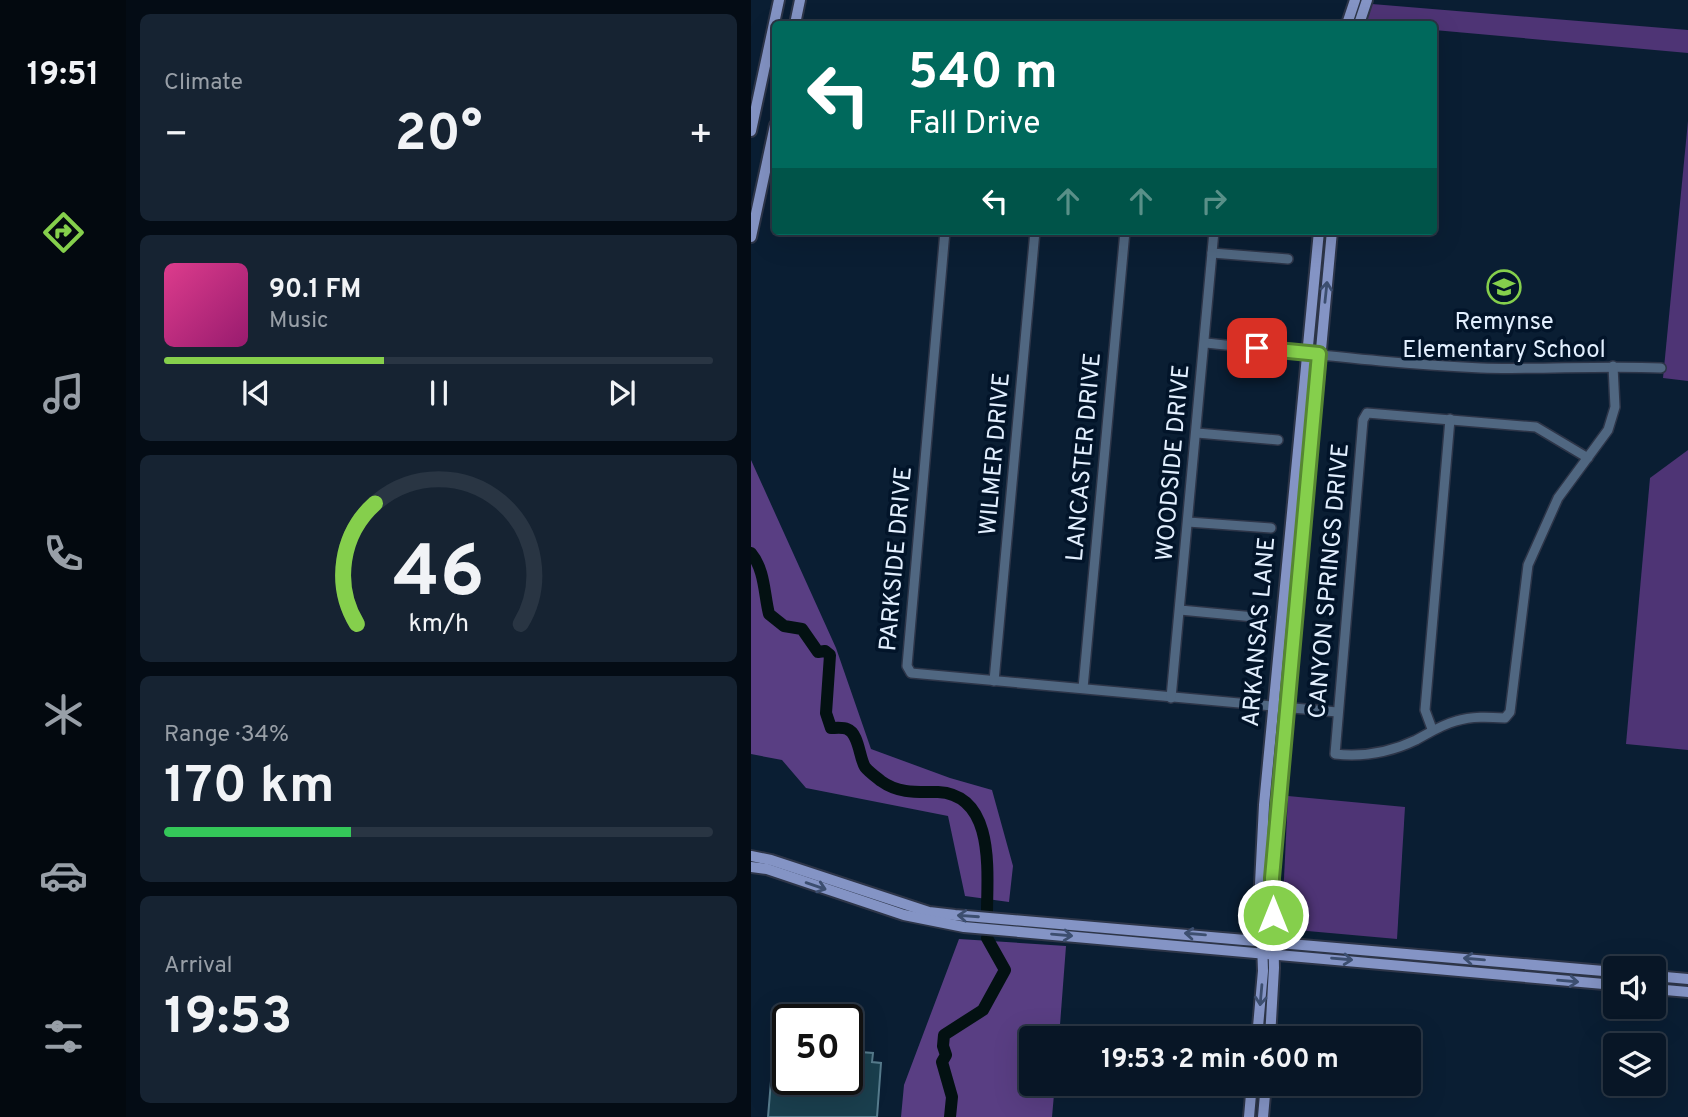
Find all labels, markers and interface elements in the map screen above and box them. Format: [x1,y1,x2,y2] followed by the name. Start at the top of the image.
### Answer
[908,44,1058,106] text: 540 m
[793,49,884,140] icon: left
[27,56,99,96] text: 19:51
[164,69,243,98] text: Climate
[395,103,482,169] text: 20°
[908,105,1040,145] text: Fall Drive
[164,112,189,161] text: −
[688,112,713,161] text: +
[976,182,1014,220] icon: left
[1049,182,1087,220] icon: ahead
[1122,182,1160,220] icon: ahead
[1195,182,1233,220] icon: right
[39,208,88,257] icon: directions
[1485,268,1523,306] school or university icon: Remynse Elementary School
[269,274,361,307] text: 90.1 FM
[1319,281,1332,304] one-way arrow
[269,307,329,336] text: Music
[1402,308,1606,366] place label: Remynse Elementary School
[1227,318,1287,378] pin
[1238,329,1276,367] icon: arrive
[1061,351,1109,563] street label: LANCASTER DRIVE
[1150,363,1198,563] street label: WOODSIDE DRIVE
[39,369,88,418] icon: music
[974,371,1018,537] street label: WILMER DRIVE
[237,374,275,412] icon: previous
[420,374,458,412] icon: pause
[603,374,641,412] icon: next
[1303,442,1357,720] street label: CANYON SPRINGS DRIVE
[874,465,920,653] street label: PARKSIDE DRIVE
[39,529,88,578] icon: phone
[393,531,484,623] text: 46
[1237,536,1283,728] street label: ARKANSAS LANE
[408,609,469,641] text: km/h
[39,690,88,739] icon: climate
[164,721,289,750] text: Range · 34%
[164,755,335,821] text: 170 km
[39,851,88,900] icon: car
[1236,878,1310,952] position arrow
[805,881,827,893] one-way arrow
[957,909,980,922] one-way arrow
[1184,927,1206,940] one-way arrow
[1050,929,1073,942] one-way arrow
[164,952,233,981] text: Arrival
[1464,952,1486,965] one-way arrow
[1330,953,1352,966] one-way arrow
[1603,956,1666,1096] map controls
[1603,956,1666,1019] button: sound
[1556,975,1579,988] one-way arrow
[1254,983,1267,1006] one-way arrow
[164,986,292,1052] text: 19:53
[772,1004,863,1095] speed limit sign: 50
[39,1012,88,1061] icon: filters
[1603,1033,1666,1096] button: layers
[1101,1044,1339,1077] text: 19:53 · 2 min · 600 m

